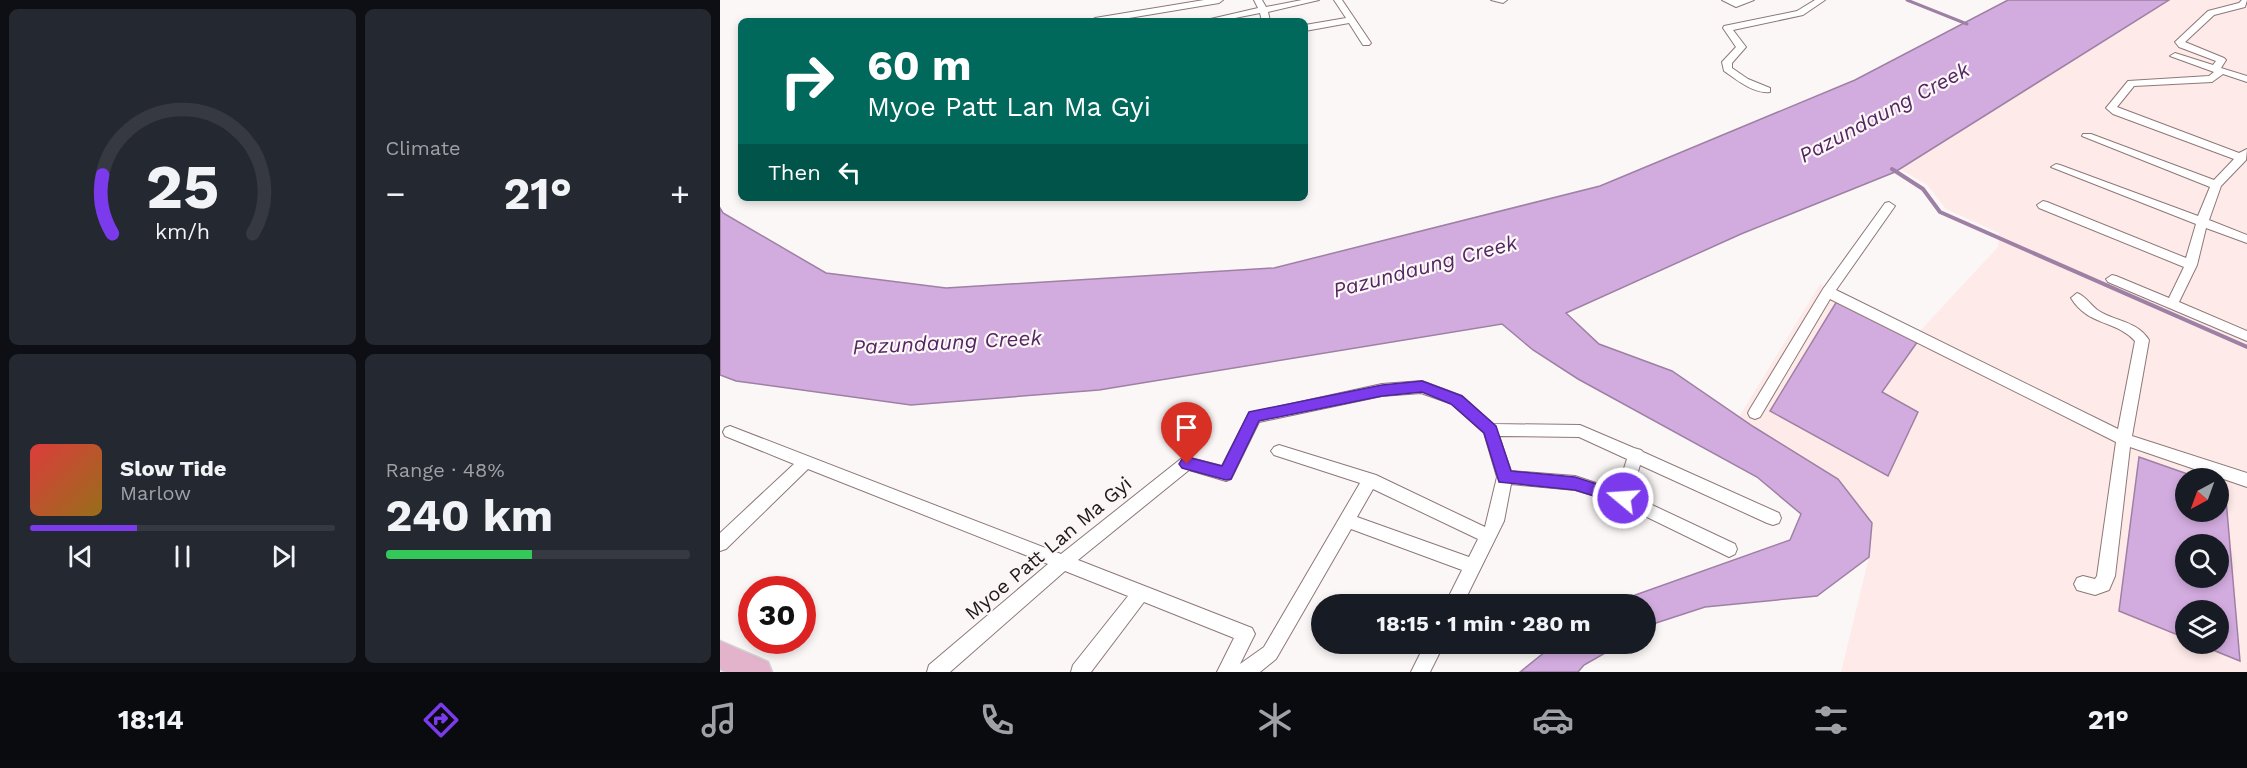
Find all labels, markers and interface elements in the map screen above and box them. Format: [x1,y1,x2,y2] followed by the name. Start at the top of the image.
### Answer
[867,41,971,90] text: 60 m
[768,42,846,120] icon: right
[1794,56,1974,168] water label: Pazundaung Creek
[867,91,1151,123] text: Myoe Patt Lan Ma Gyi
[386,136,461,160] text: Climate
[145,150,219,223] text: 25
[833,156,866,189] icon: left
[768,160,821,185] text: Then
[504,167,572,220] text: 21°
[386,174,405,213] text: −
[670,174,690,213] text: +
[155,219,210,244] text: km/h
[1330,229,1520,303] water label: Pazundaung Creek
[852,325,1043,359] water label: Pazundaung Creek
[1161,402,1212,464] pin
[1170,411,1203,444] icon: arrive
[120,456,227,481] text: Slow Tide
[386,458,505,482] text: Range · 48%
[1591,466,1655,530] position arrow
[2175,468,2229,522] north arrow
[2175,468,2229,654] map controls
[960,471,1136,625] street label: Myoe Patt Lan Ma Gyi
[120,481,191,505] text: Marlow
[386,489,553,542] text: 240 km
[2175,534,2229,588] button: search
[64,540,97,573] icon: previous
[166,540,199,573] icon: pause
[267,540,300,573] icon: next
[738,576,816,654] speed limit sign: 30
[2175,600,2229,654] button: layers
[1377,611,1590,636] text: 18:15 · 1 min · 280 m
[420,699,462,741] icon: directions
[698,699,740,741] icon: music
[976,699,1018,741] icon: phone
[1254,699,1296,741] icon: climate
[1532,699,1574,741] icon: car
[1810,699,1852,741] icon: filters
[118,704,184,736] text: 18:14
[2088,704,2129,736] text: 21°

